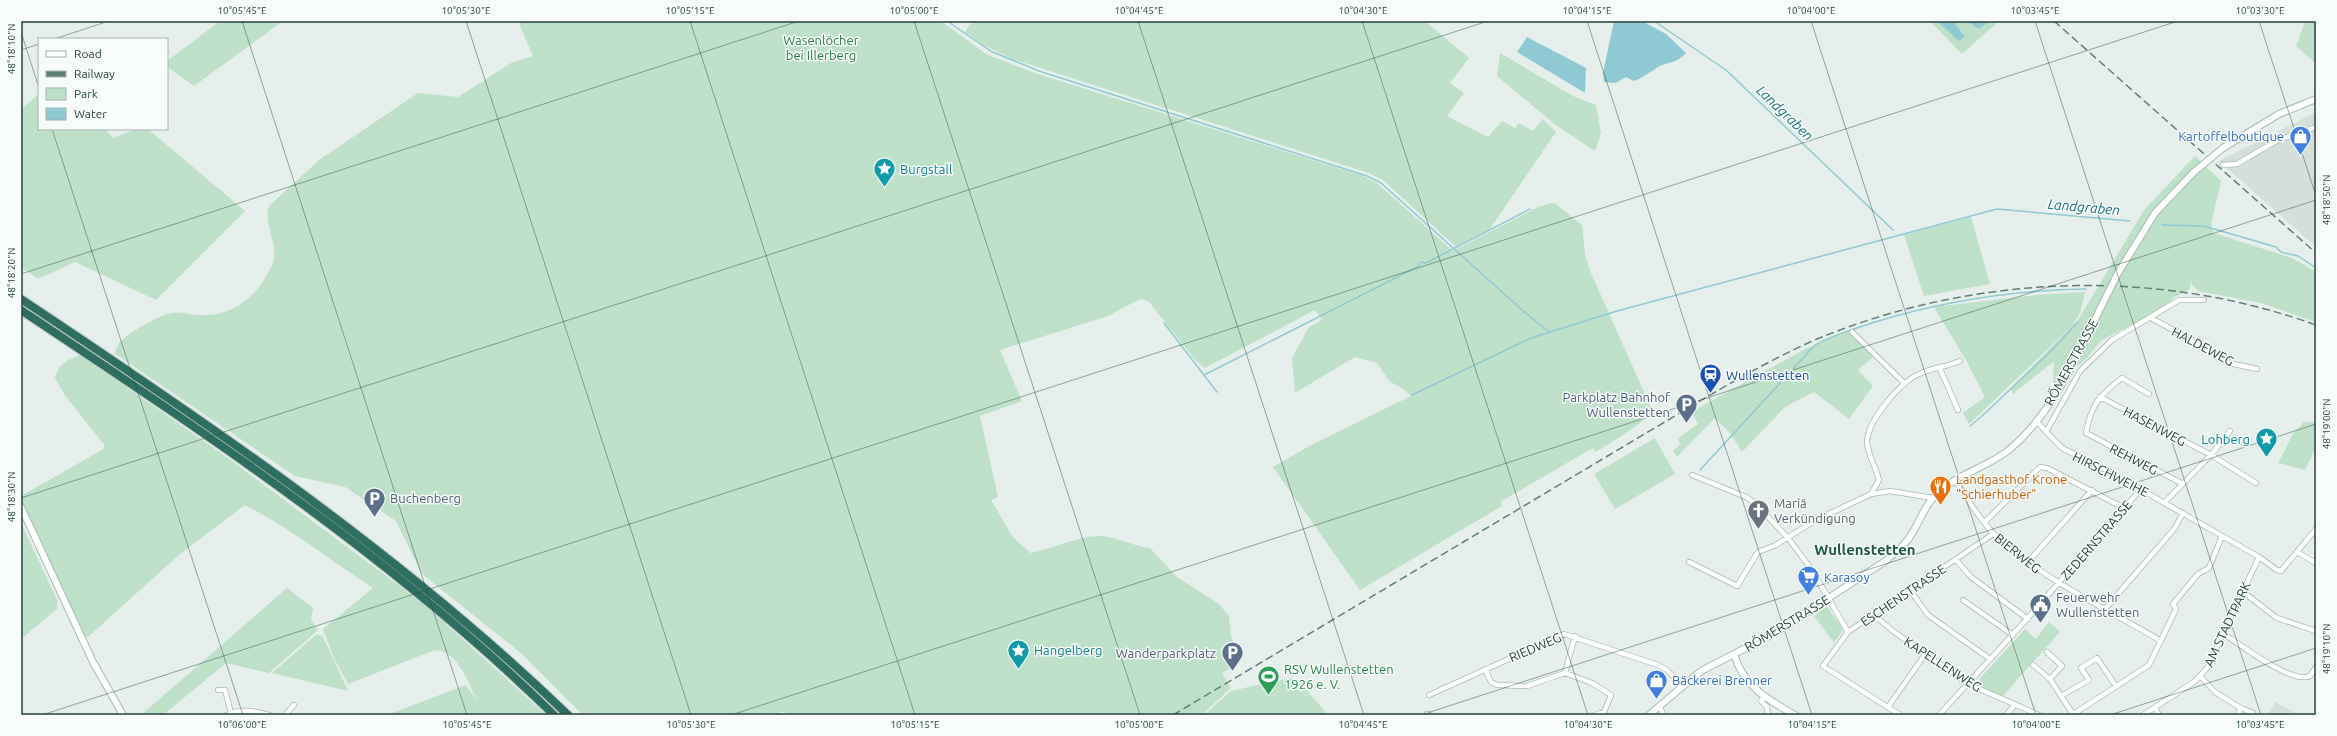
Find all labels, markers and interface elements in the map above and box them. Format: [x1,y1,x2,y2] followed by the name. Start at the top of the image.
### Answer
[217,5,267,16] text: 10°05'45"E
[441,5,491,16] text: 10°05'30"E
[665,5,715,16] text: 10°05'15"E
[889,5,939,16] text: 10°05'00"E
[1114,5,1164,16] text: 10°04'45"E
[1338,5,1388,16] text: 10°04'30"E
[1562,5,1612,16] text: 10°04'15"E
[1786,5,1836,16] text: 10°04'00"E
[2010,5,2060,16] text: 10°03'45"E
[2235,5,2285,16] text: 10°03'30"E
[6,24,17,74] text: 48°18'10"N
[783,33,859,62] park label: Wasenlöcher bei Illerberg
[38,38,168,130] legend
[74,47,102,60] text: Road
[74,67,115,80] text: Railway
[1753,82,1817,144] water label: Landgraben
[74,87,98,100] text: Park
[74,107,107,120] text: Water
[2287,123,2313,156] shop icon: Kartoffelboutique
[2178,129,2284,143] place label: Kartoffelboutique
[871,156,897,189] place icon: Burgstall
[900,162,953,176] place label: Burgstall
[2321,175,2332,225] text: 48°18'50"N
[2047,196,2121,218] water label: Landgraben
[6,248,17,298] text: 48°18'20"N
[2041,316,2101,408] street label: RÖMERSTRASSE
[2170,324,2236,368] street label: HALDEWEG
[1697,362,1723,395] station icon: Wullenstetten
[1726,368,1809,382] place label: Wullenstetten
[1563,390,1670,419] place label: Parkplatz Bahnhof Wullenstetten
[1673,391,1699,424] parking icon: Parkplatz Bahnhof Wullenstetten
[2321,399,2332,449] text: 48°19'00"N
[2121,404,2189,448] street label: HASENWEG
[2253,426,2279,459] place icon: Lohberg
[2201,432,2250,446] place label: Lohberg
[2108,441,2160,477] street label: REHWEG
[2071,449,2151,499] street label: HIRSCHWEIHE
[6,472,17,522] text: 48°18'30"N
[1956,472,2067,501] place label: Landgasthof Krone "Schierhuber"
[1927,473,1953,506] restaurant icon: Landgasthof Krone "Schierhuber"
[361,485,387,518] parking icon: Buchenberg
[390,491,461,505] place label: Buchenberg
[1774,496,1856,525] place label: Mariä Verkündigung
[1746,497,1772,530] church icon: Mariä Verkündigung
[2058,497,2134,583] street label: ZEDERNSTRASSE
[1992,530,2044,576] street label: BIERWEG
[1814,541,1916,558] district label: Wullenstetten
[1858,561,1948,629] street label: ESCHENSTRASSE
[1796,564,1822,597] supermarket icon: Karasoy
[1824,570,1870,584] place label: Karasoy
[2201,579,2253,669] street label: AM STADTPARK
[2056,590,2139,619] place label: Feuerwehr Wullenstetten
[1741,591,1832,654] street label: RÖMERSTRASSE
[2028,591,2054,624] public building icon: Feuerwehr Wullenstetten
[2321,624,2332,674] text: 48°19'10"N
[1507,630,1563,664] street label: RIEDWEG
[1902,634,1984,694] street label: KAPELLENWEG
[1006,637,1032,670] place icon: Hangelberg
[1219,640,1245,673] parking icon: Wanderparkplatz
[1034,643,1102,657] place label: Hangelberg
[1116,646,1216,660] place label: Wanderparkplatz
[1284,662,1394,691] place label: RSV Wullenstetten 1926 e. V.
[1256,663,1282,696] sports icon: RSV Wullenstetten 1926 e. V.
[1644,667,1670,700] shop icon: Bäckerei Brenner
[1672,673,1772,687] place label: Bäckerei Brenner
[217,719,267,730] text: 10°06'00"E
[442,719,492,730] text: 10°05'45"E
[666,719,716,730] text: 10°05'30"E
[890,719,940,730] text: 10°05'15"E
[1114,719,1164,730] text: 10°05'00"E
[1338,719,1388,730] text: 10°04'45"E
[1563,719,1613,730] text: 10°04'30"E
[1787,719,1837,730] text: 10°04'15"E
[2011,719,2061,730] text: 10°04'00"E
[2235,719,2285,730] text: 10°03'45"E

